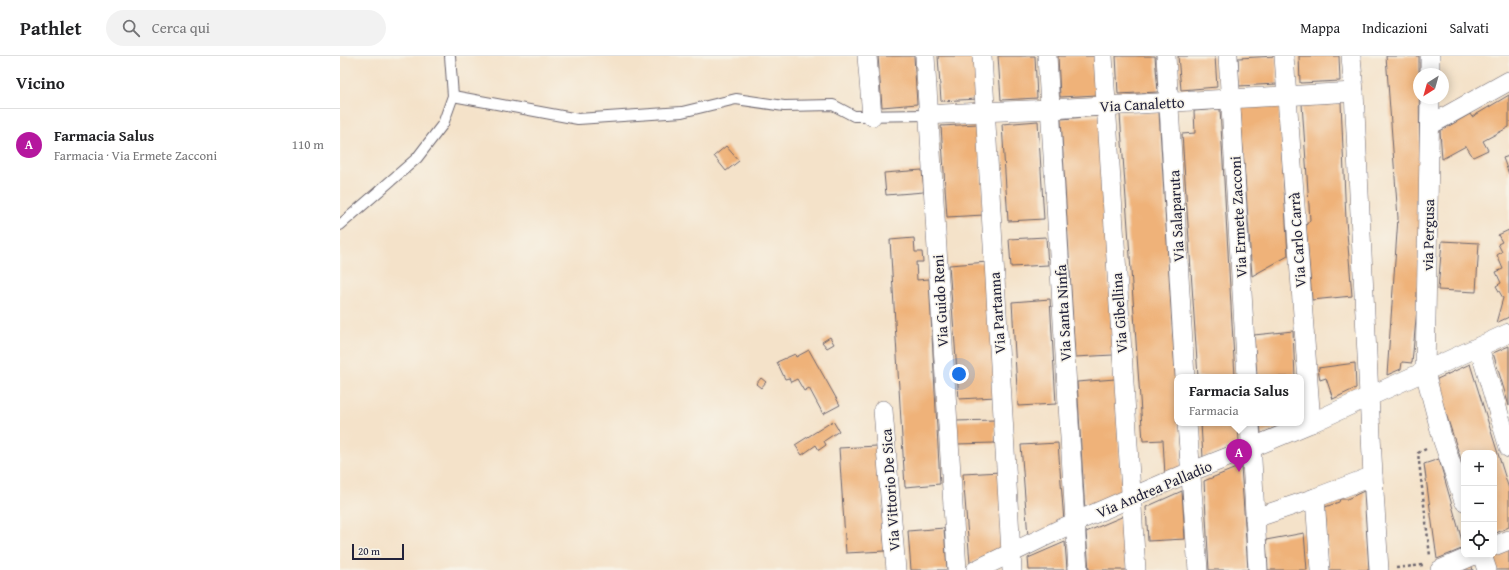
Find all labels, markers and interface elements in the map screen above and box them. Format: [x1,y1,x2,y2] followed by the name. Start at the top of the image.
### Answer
[106,10,386,46] search box
[20,14,82,42] text: Pathlet
[120,17,142,39] icon: search
[152,17,210,38] text: Cerca qui
[1300,18,1340,38] text: Mappa
[1362,18,1427,38] text: Indicazioni
[1449,18,1489,38] text: Salvati
[1413,68,1449,104] north arrow
[16,70,65,95] text: Vicino
[1099,91,1185,117] street label: Via Canaletto
[54,125,154,146] text: Farmacia Salus
[25,135,33,154] text: A
[292,135,324,154] text: 110 m
[54,146,217,165] text: Farmacia · Via Ermete Zacconi
[1224,156,1252,278] street label: Via Ermete Zacconi
[1163,170,1189,262] street label: Via Salaparuta
[1283,192,1311,288] street label: Via Carlo Carrà
[1417,199,1439,271] street label: via Pergusa
[927,254,953,348] street label: Via Guido Reni
[1050,264,1076,362] street label: Via Santa Ninfa
[984,271,1010,355] street label: Via Partanna
[1106,272,1132,354] street label: Via Gibellina
[949,364,969,384] your location
[1174,374,1304,426] popup
[1189,380,1289,401] text: Farmacia Salus
[1189,401,1239,420] text: Farmacia
[875,428,905,552] street label: Via Vittorio De Sica
[1226,439,1252,472] pin: A
[1461,450,1497,558] map controls
[1461,450,1497,486] button: +
[1093,455,1215,523] street label: Via Andrea Palladio
[1461,486,1497,522] button: −
[1461,522,1497,558] button: locate
[352,542,404,561] scale bar
[358,543,380,559] text: 20 m

